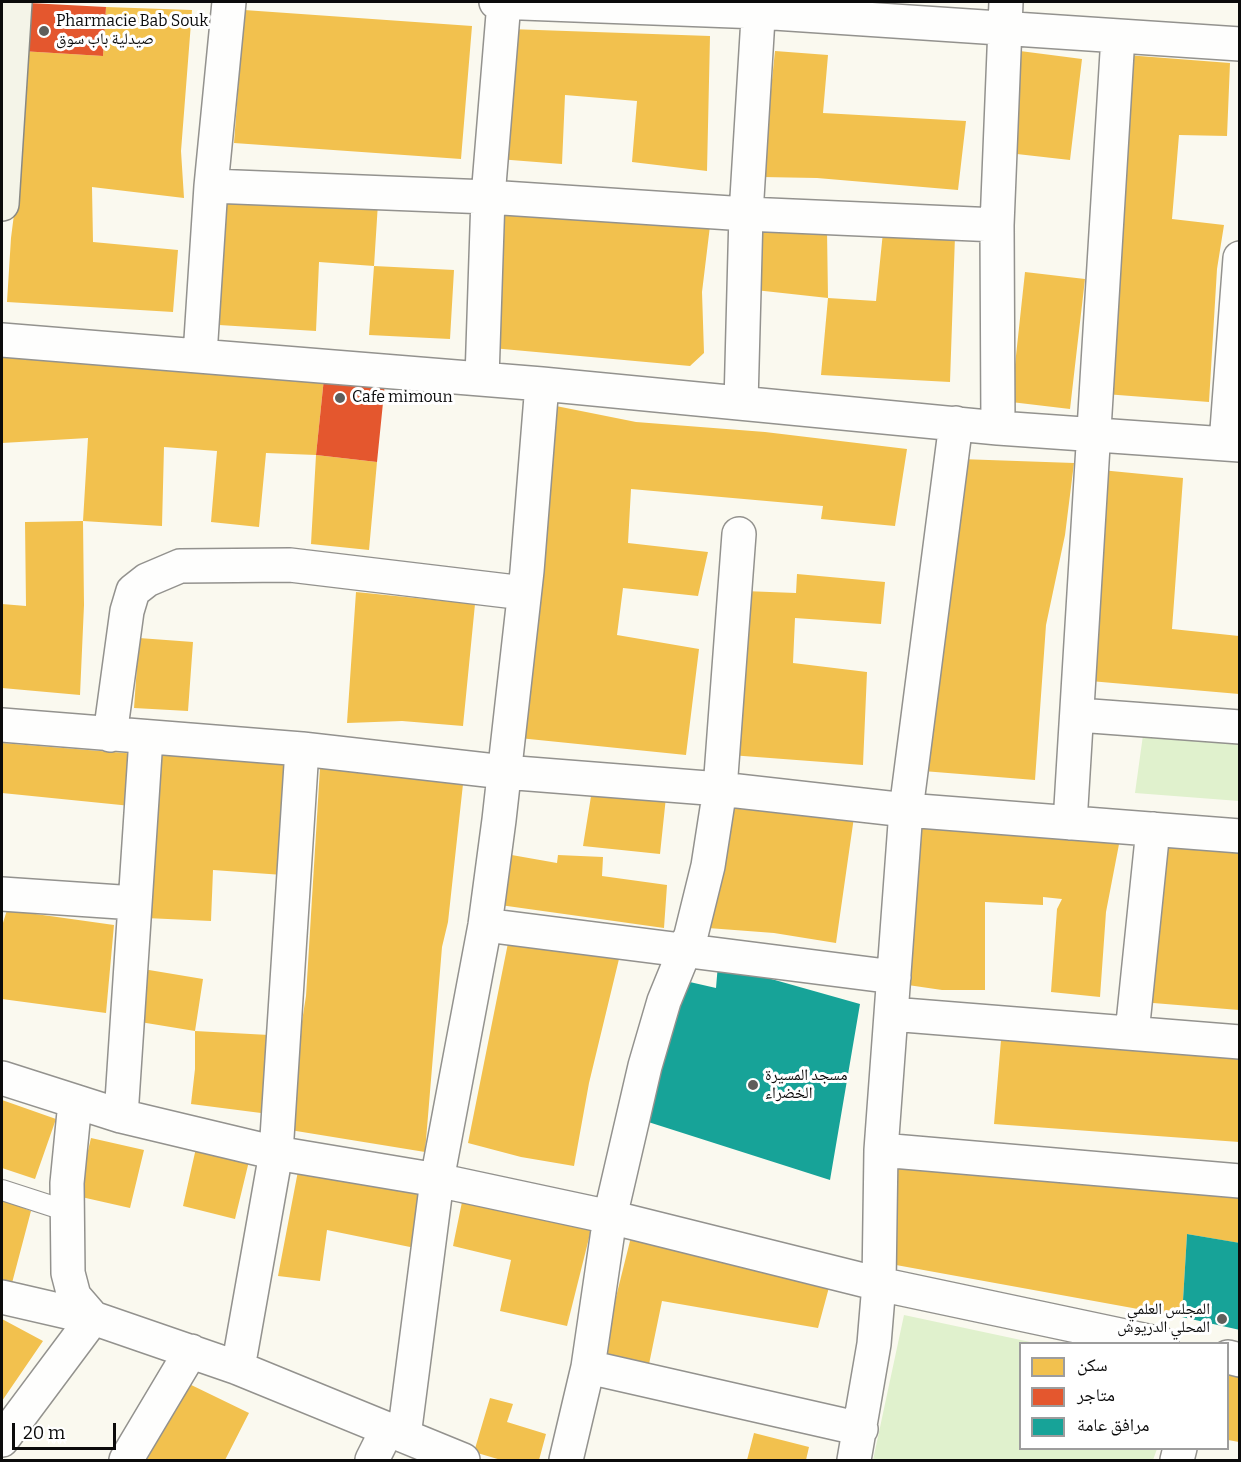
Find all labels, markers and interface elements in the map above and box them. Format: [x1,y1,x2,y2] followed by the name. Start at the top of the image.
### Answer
[56,12,208,50] place label: Pharmacie Bab Souk صيدلية باب سوق
[37,24,51,38] marker: Pharmacie Bab Souk صيدلية باب سوق
[352,388,453,408] place label: Cafe mimoun
[333,391,347,405] marker: Cafe mimoun
[765,1066,848,1104] place label: مسجد المسيرة الخضراء
[746,1078,760,1092] marker: مسجد المسيرة الخضراء
[1117,1300,1210,1338] place label: المجلس العلمي المحلي الدريوش
[1215,1312,1229,1326] marker: المجلس العلمي المحلي الدريوش
[1019,1342,1229,1450] legend
[1077,1354,1108,1376] text: سكن
[1077,1384,1115,1406] text: متاجر
[15,1411,118,1449] scale bar
[1077,1414,1149,1436] text: مرافق عامة
[23,1422,65,1444] text: 20 m

